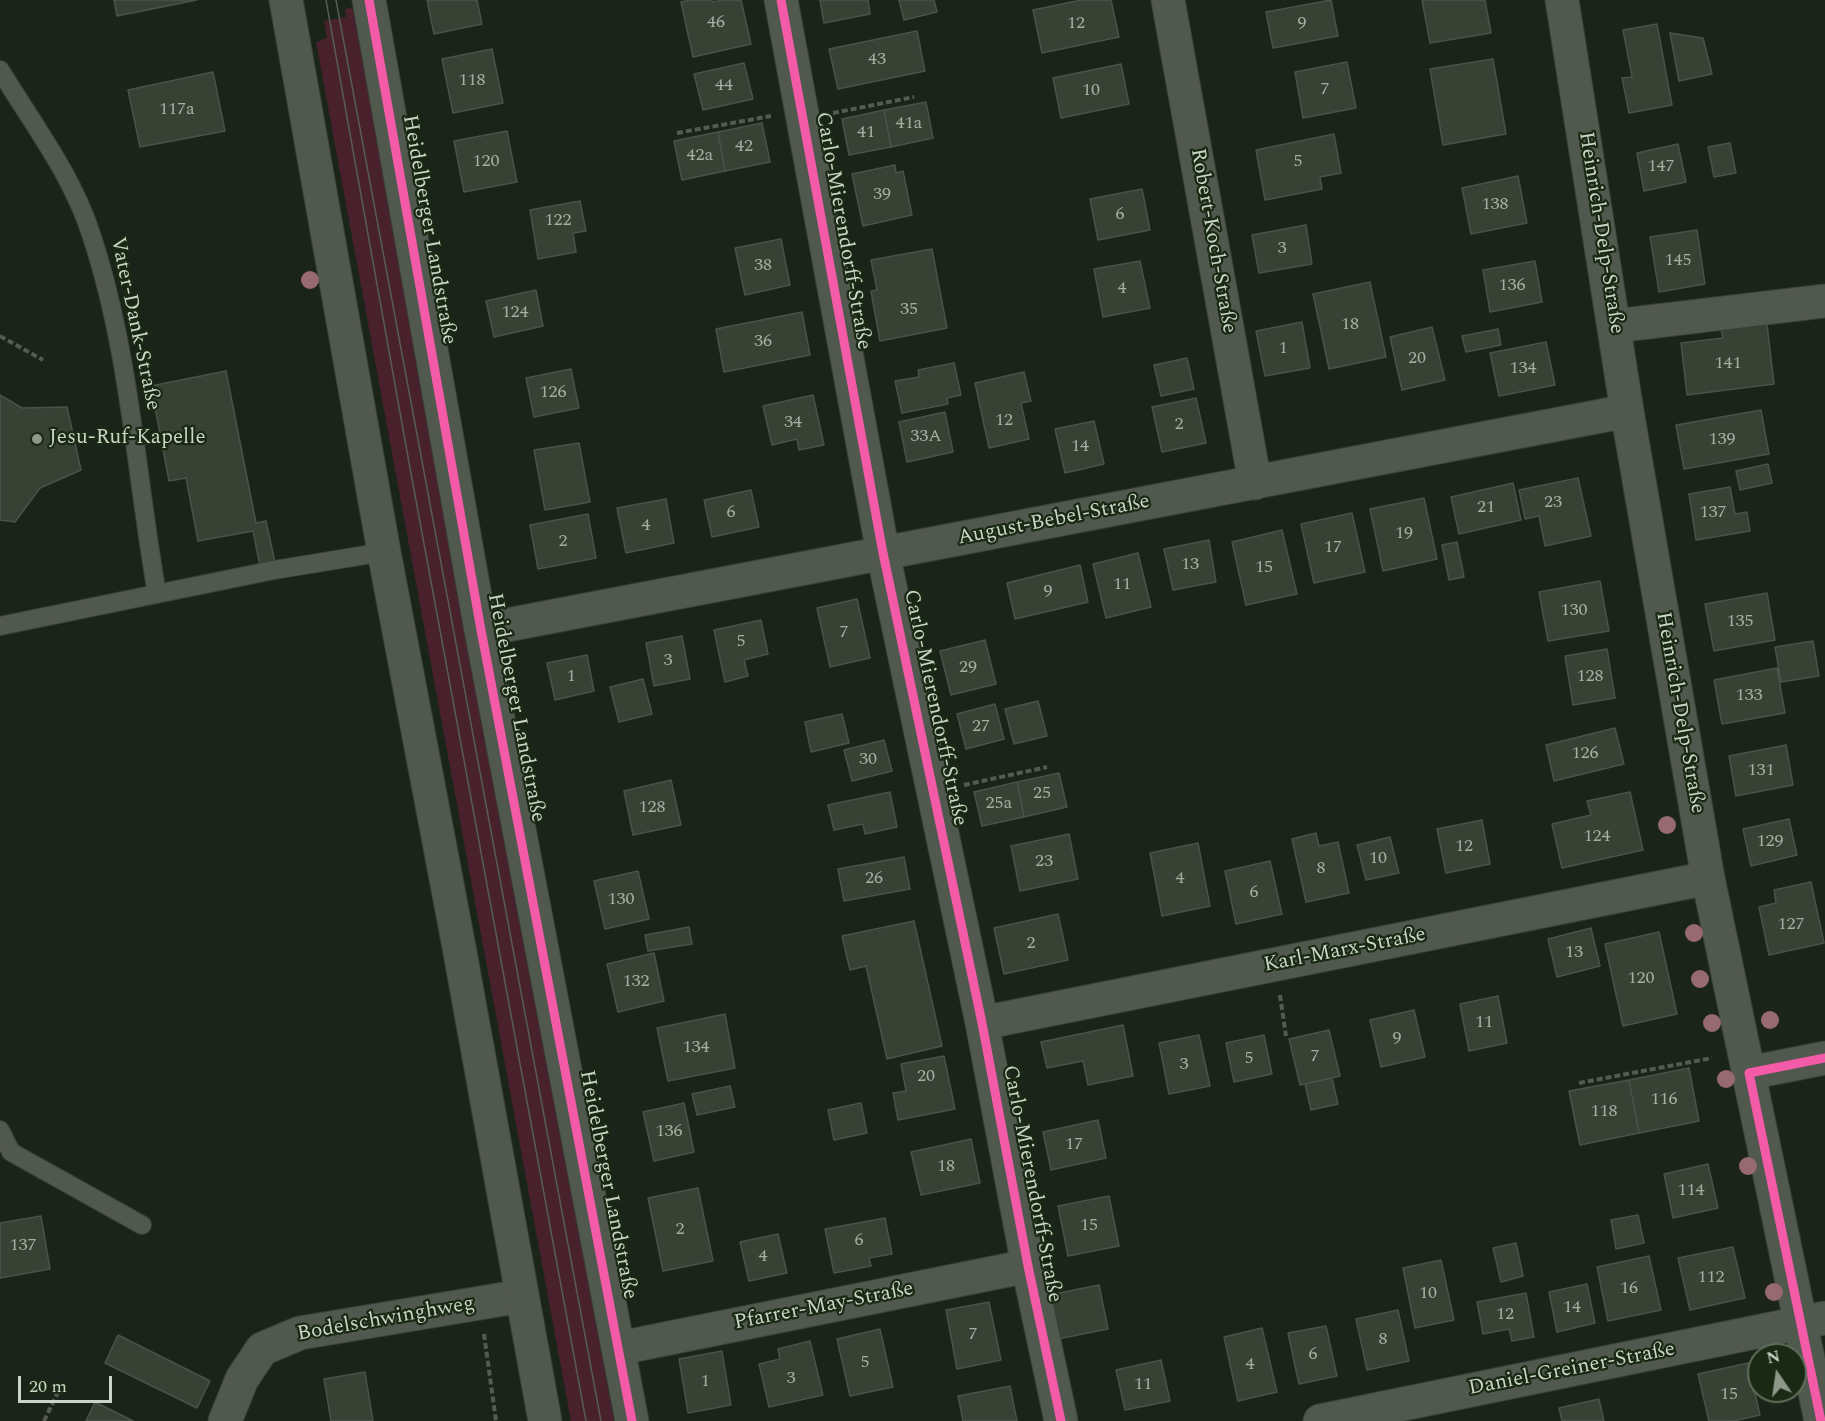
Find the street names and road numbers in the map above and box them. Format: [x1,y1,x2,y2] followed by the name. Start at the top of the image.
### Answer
[809,110,875,352] street label: Carlo-Mierendorff-Straße
[395,113,461,347] street label: Heidelberger Landstraße
[1572,130,1628,336] street label: Heinrich-Delp-Straße
[1183,147,1241,335] street label: Robert-Koch-Straße
[103,235,165,413] street label: Vater-Dank-Straße
[956,490,1152,552] street label: August-Bebel-Straße
[897,587,971,829] street label: Carlo-Mierendorff-Straße
[480,591,550,825] street label: Heidelberger Landstraße
[1649,610,1709,816] street label: Heinrich-Delp-Straße
[1262,923,1428,979] street label: Karl-Marx-Straße
[996,1063,1066,1305] street label: Carlo-Mierendorff-Straße
[572,1068,642,1302] street label: Heidelberger Landstraße
[732,1277,916,1337] street label: Pfarrer-May-Straße
[295,1292,477,1348] street label: Bodelschwinghweg
[1467,1338,1677,1402] street label: Daniel-Greiner-Straße

